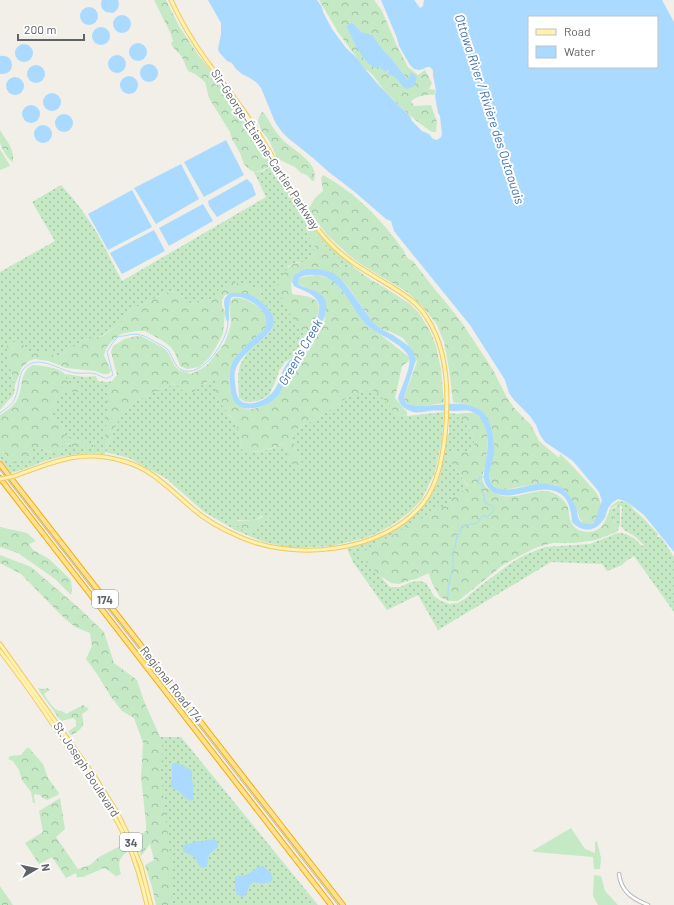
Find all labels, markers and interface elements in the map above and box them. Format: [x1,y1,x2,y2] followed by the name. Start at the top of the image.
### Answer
[452,12,528,206] water label: Ottawa River / Rivière des Outaouais
[18,16,84,42] scale bar
[528,16,658,68] legend
[24,22,56,36] text: 200 m
[564,24,591,38] text: Road
[564,44,596,58] text: Water
[209,66,323,232] street label: Sir-George-Étienne-Cartier Parkway
[275,315,326,388] water label: Green's Creek
[92,590,118,608] road number: 174
[138,643,206,725] street label: Regional Road 174
[51,719,123,819] street label: St. Joseph Boulevard
[120,833,142,851] road number: 34
[16,849,56,889] north arrow
[39,863,53,872] text: N

